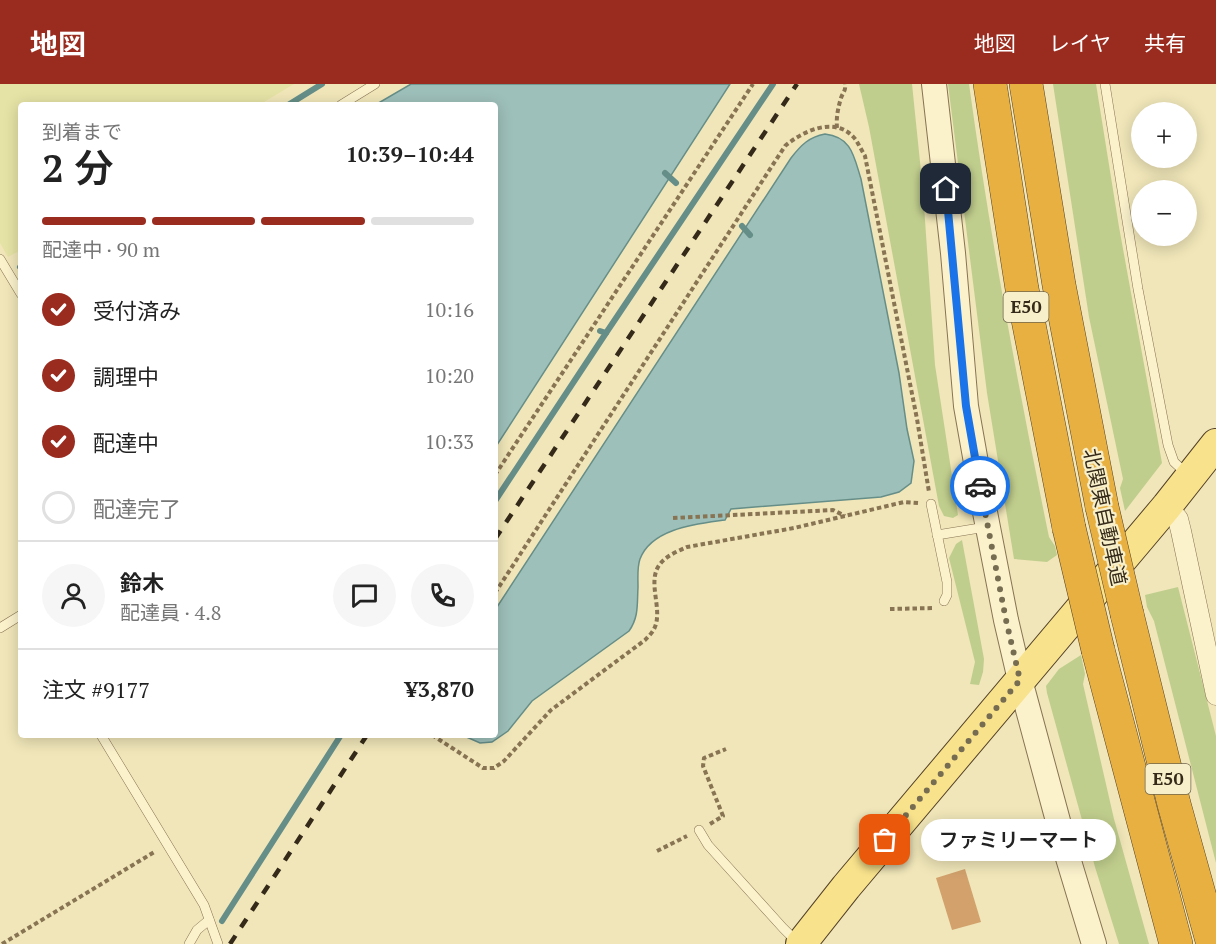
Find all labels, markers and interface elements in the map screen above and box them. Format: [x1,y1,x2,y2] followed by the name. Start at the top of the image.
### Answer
[30,25,86,62] text: 地図
[974,29,1016,57] text: 地図
[1049,29,1111,57] text: レイヤ
[1144,29,1186,57] text: 共有
[1131,102,1197,246] map controls
[1131,102,1197,168] button: +
[42,118,122,145] text: 到着まで
[346,139,474,168] text: 10:39–10:44
[42,141,114,193] text: 2 分
[920,163,971,214] pin
[929,172,962,205] icon: home
[1131,180,1197,246] button: −
[42,236,160,263] text: 配達中 · 90 m
[1004,292,1048,322] road number: E50
[42,293,75,326] icon: check
[93,296,181,325] text: 受付済み
[425,296,474,323] text: 10:16
[42,359,75,392] icon: check
[93,362,159,391] text: 調理中
[425,362,474,389] text: 10:20
[42,425,75,458] icon: check
[93,428,159,457] text: 配達中
[425,428,474,455] text: 10:33
[1078,446,1133,588] street label: 北関東自動車道
[950,456,1010,516] courier
[964,470,997,503] icon: car
[93,494,181,523] text: 配達完了
[42,564,105,627] button: person
[333,564,396,627] button: chat
[411,564,474,627] button: phone
[120,568,164,597] text: 鈴木
[120,599,221,626] text: 配達員 · 4.8
[405,674,474,703] text: ¥3,870
[42,675,150,704] text: 注文 #9177
[1146,764,1190,794] road number: E50
[859,814,910,865] pin
[921,819,1116,861] callout: ファミリーマート
[868,823,901,856] icon: bag
[939,826,1099,853] text: ファミリーマート

